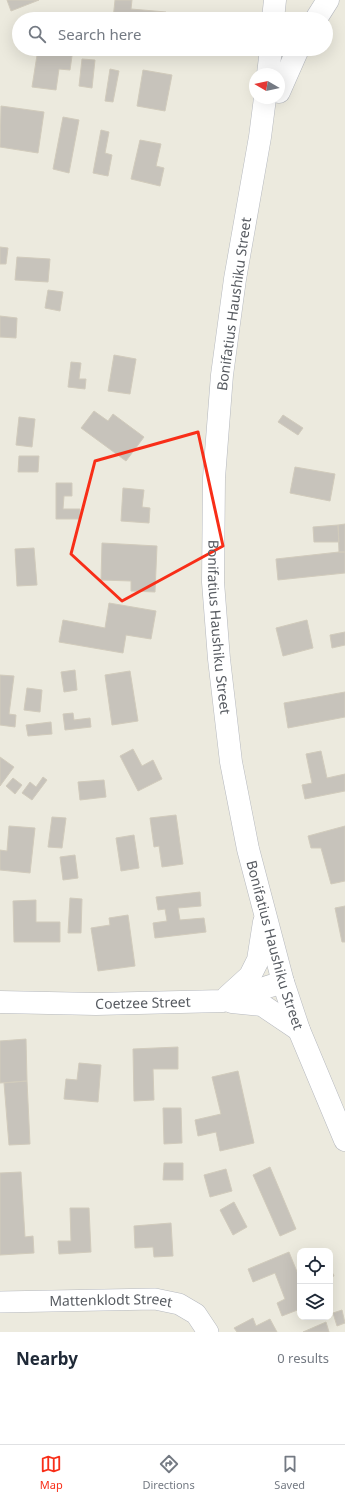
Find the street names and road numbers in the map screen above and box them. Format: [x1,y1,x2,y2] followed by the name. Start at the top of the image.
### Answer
[212,216,255,392] street label: Bonifatius Haushiku Street
[204,540,235,715] street label: Bonifatius Haushiku Street
[242,858,308,1032] street label: Bonifatius Haushiku Street
[95,992,191,1013] street label: Coetzee Street
[49,1289,174,1311] street label: Mattenklodt Street

